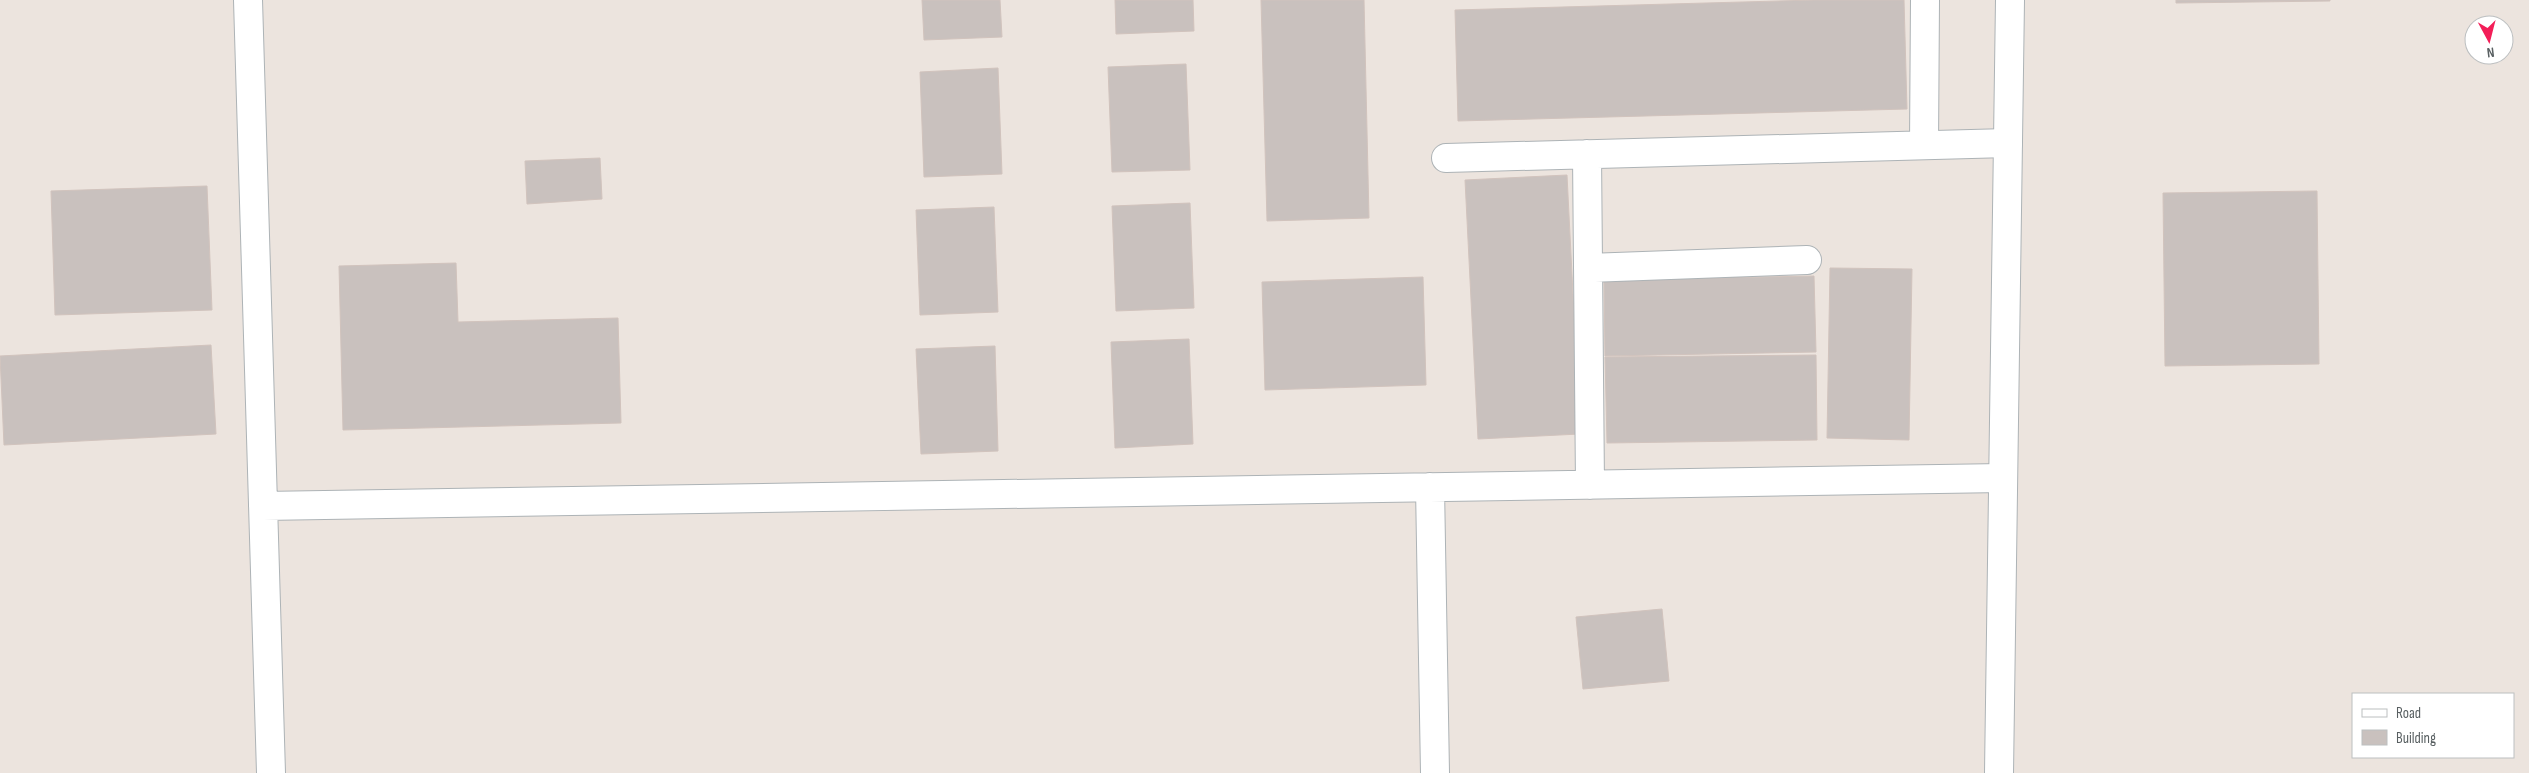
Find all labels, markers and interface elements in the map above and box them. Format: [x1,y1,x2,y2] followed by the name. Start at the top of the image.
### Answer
[2464,15,2514,65] north arrow
[2486,44,2495,61] text: N
[2352,693,2514,758] legend
[2396,704,2421,723] text: Road
[2396,729,2436,748] text: Building

